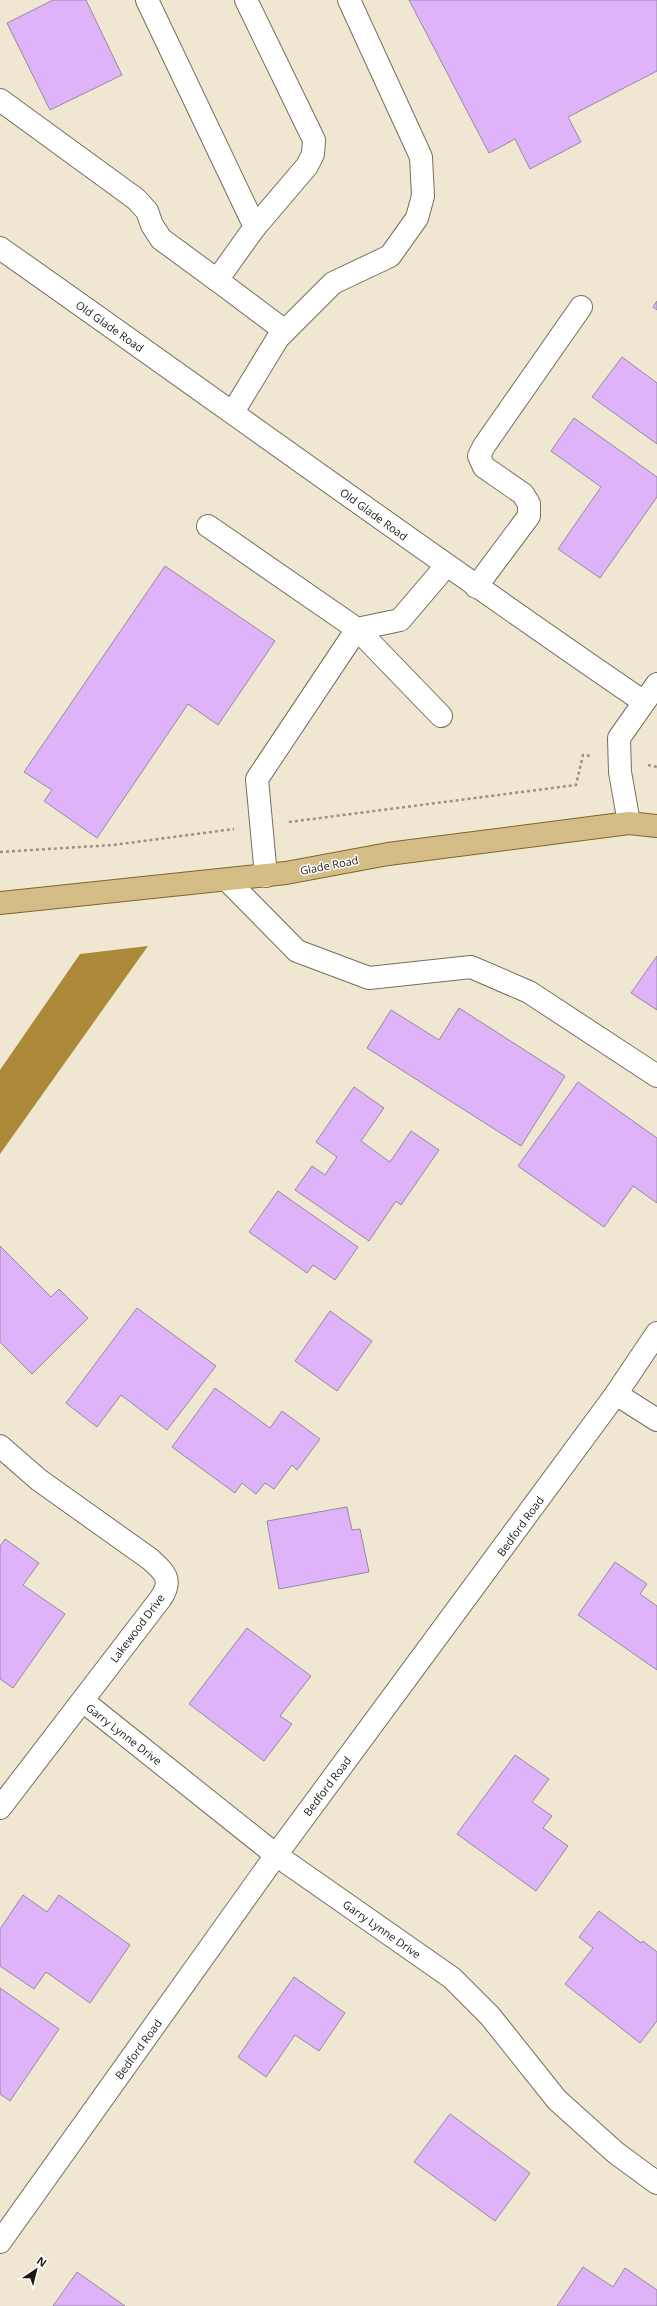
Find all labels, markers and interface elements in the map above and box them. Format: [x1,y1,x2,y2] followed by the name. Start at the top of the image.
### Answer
[73,297,147,355] street label: Old Glade Road
[337,484,411,544] street label: Old Glade Road
[299,852,359,878] street label: Glade Road
[493,1493,547,1559] street label: Bedford Road
[106,1591,168,1665] street label: Lakewood Drive
[83,1700,165,1768] street label: Garry Lynne Drive
[300,1753,354,1819] street label: Bedford Road
[340,1896,424,1962] street label: Garry Lynne Drive
[111,2016,165,2082] street label: Bedford Road
[16,2250,56,2290] north arrow
[34,2253,50,2270] text: N

